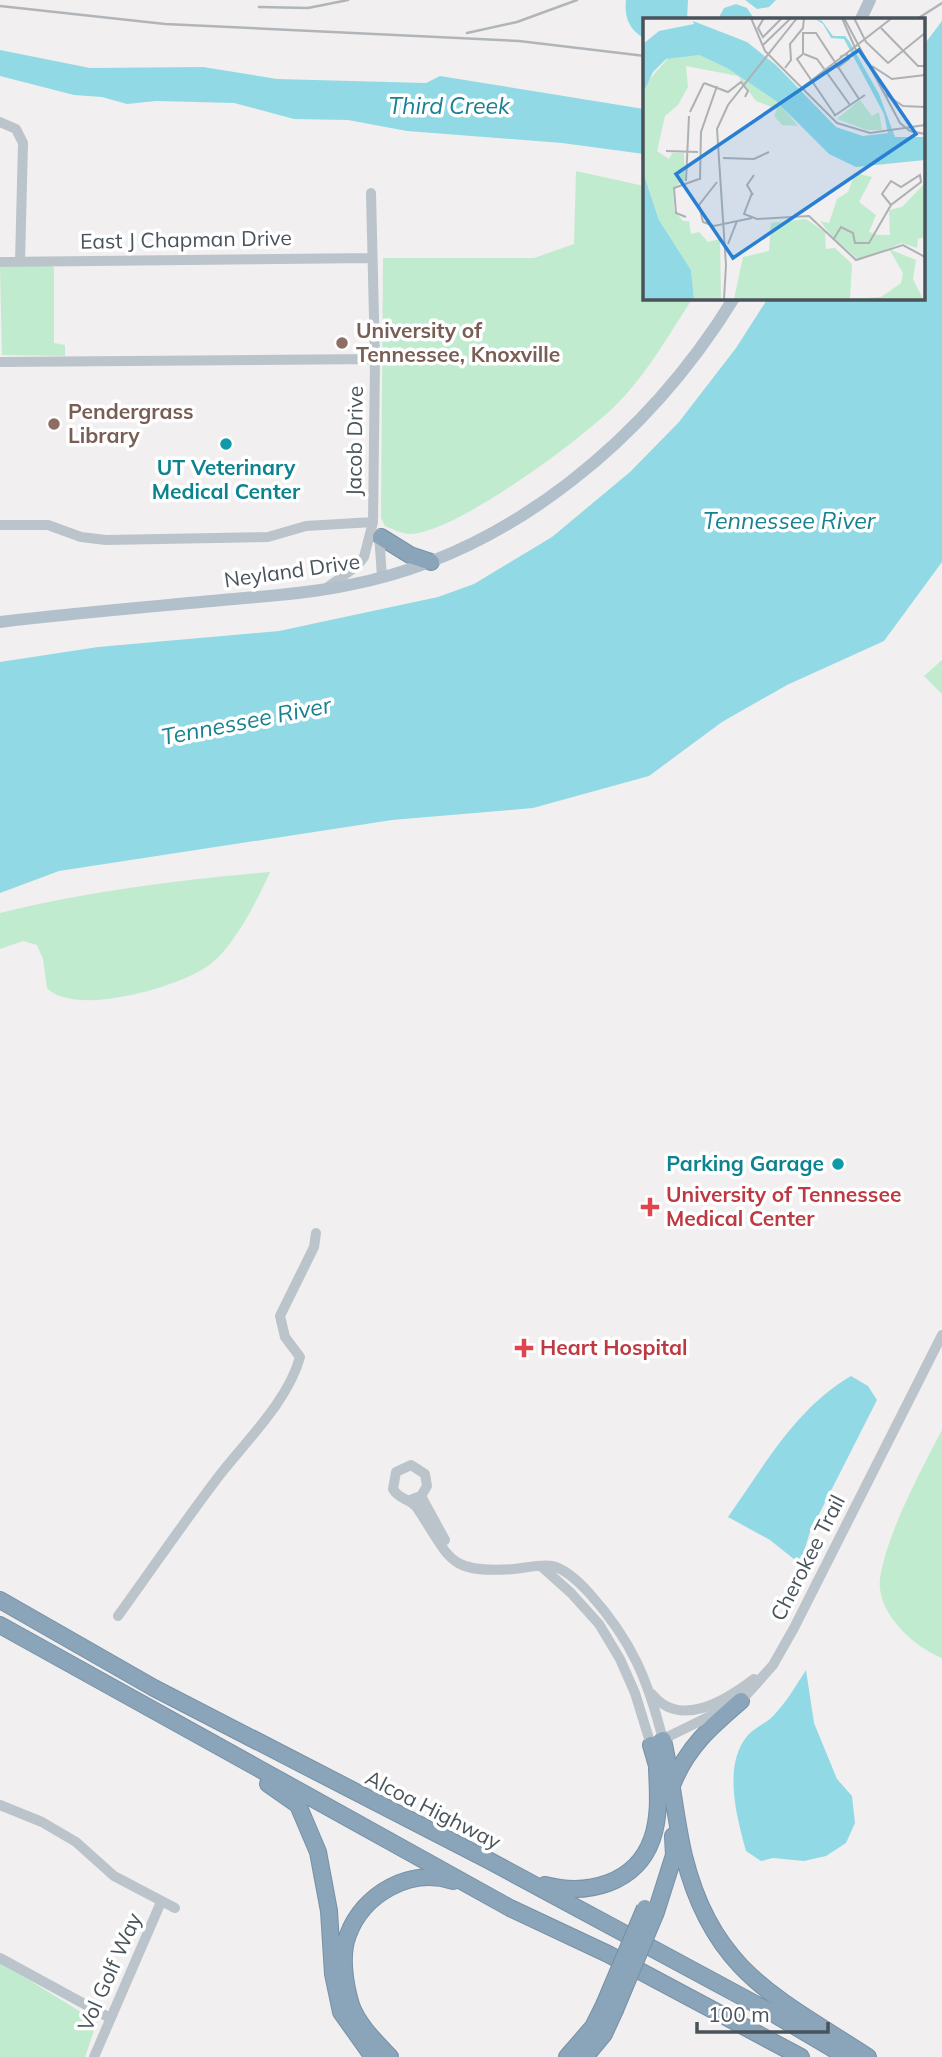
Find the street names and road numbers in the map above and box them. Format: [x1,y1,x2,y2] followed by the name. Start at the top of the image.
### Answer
[80,224,292,254] street label: East J Chapman Drive
[340,386,368,496] street label: Jacob Drive
[222,548,361,592] street label: Neyland Drive
[764,1490,850,1625] street label: Cherokee Trail
[361,1764,505,1854] street label: Alcoa Highway
[71,1908,147,2035] street label: Vol Golf Way

